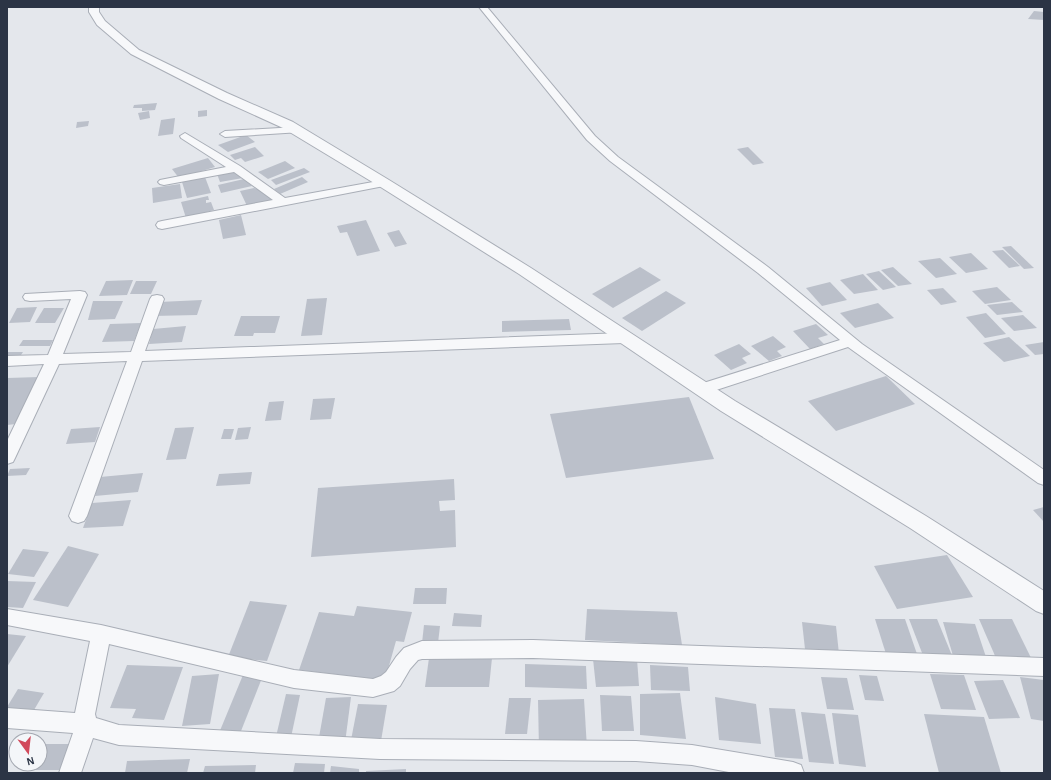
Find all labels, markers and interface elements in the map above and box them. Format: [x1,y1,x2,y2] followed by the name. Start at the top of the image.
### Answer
[8,732,48,772] north arrow
[25,755,36,767] text: N

